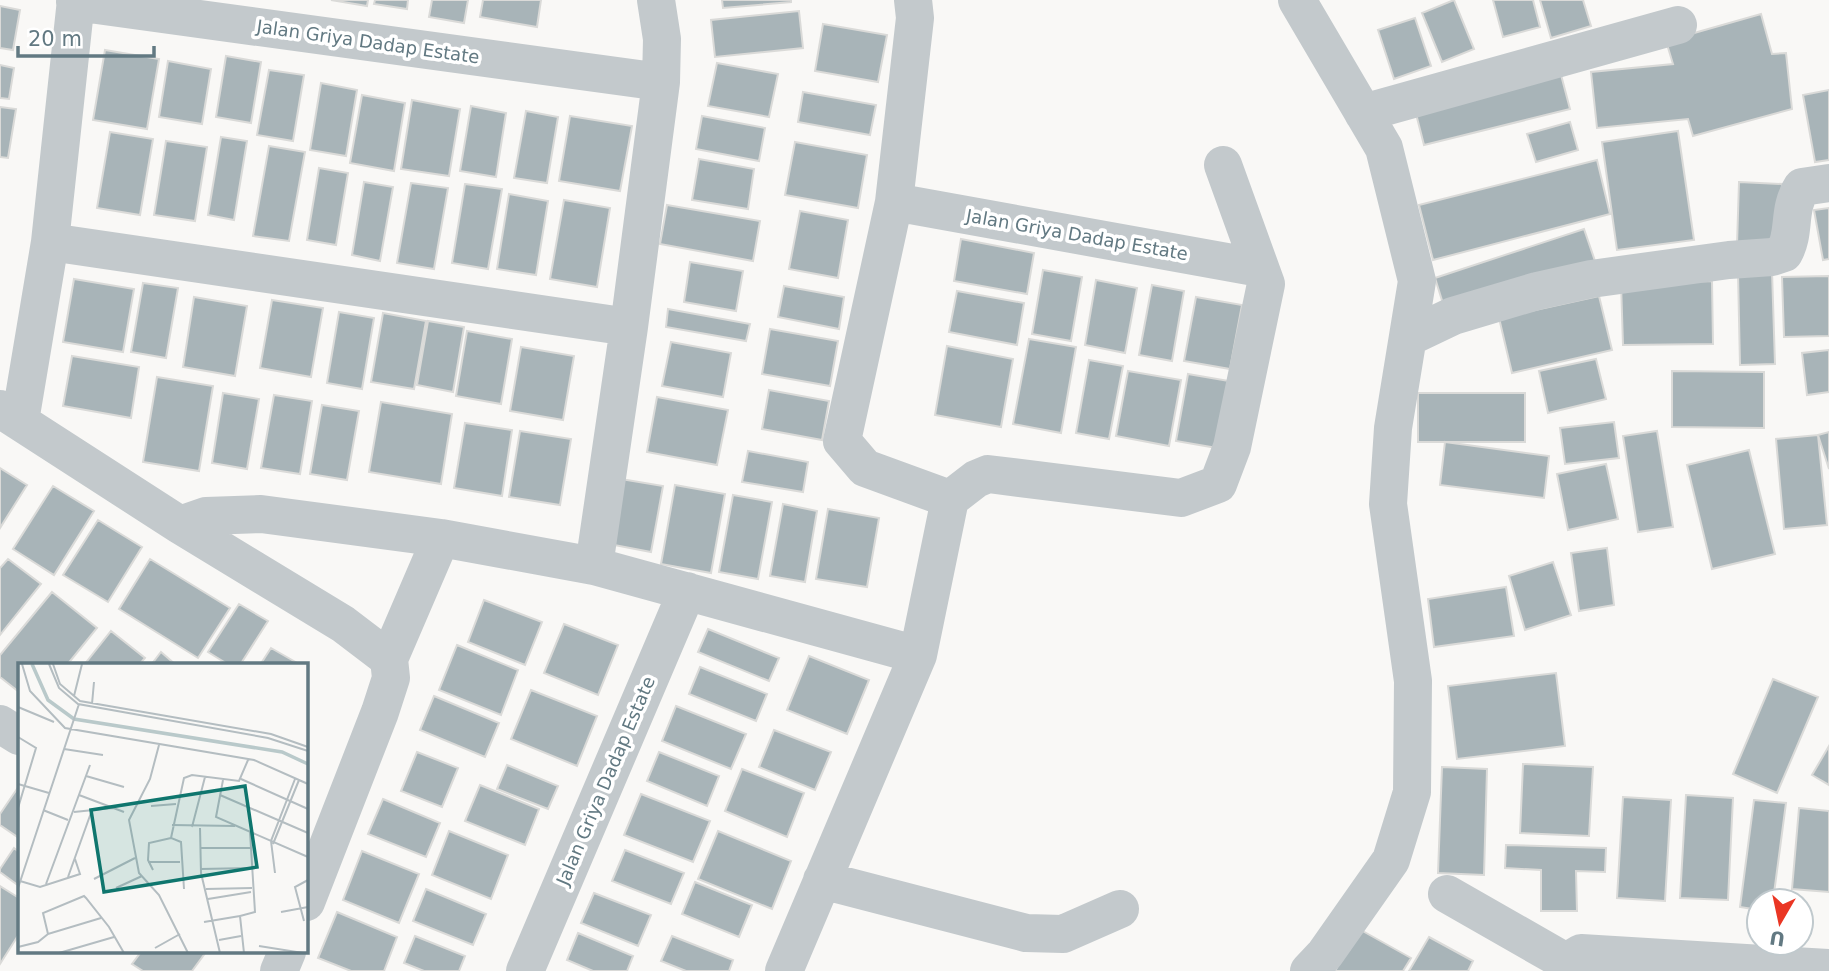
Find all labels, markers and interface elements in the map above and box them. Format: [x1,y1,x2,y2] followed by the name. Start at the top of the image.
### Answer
[18,14,154,58] scale bar
[254,15,481,68] street label: Jalan Griya Dadap Estate
[28,27,82,51] text: 20 m
[964,204,1190,264] street label: Jalan Griya Dadap Estate
[18,663,308,954] inset map
[552,673,659,889] street label: Jalan Griya Dadap Estate
[1745,887,1815,957] north arrow
[1768,927,1787,951] text: U

